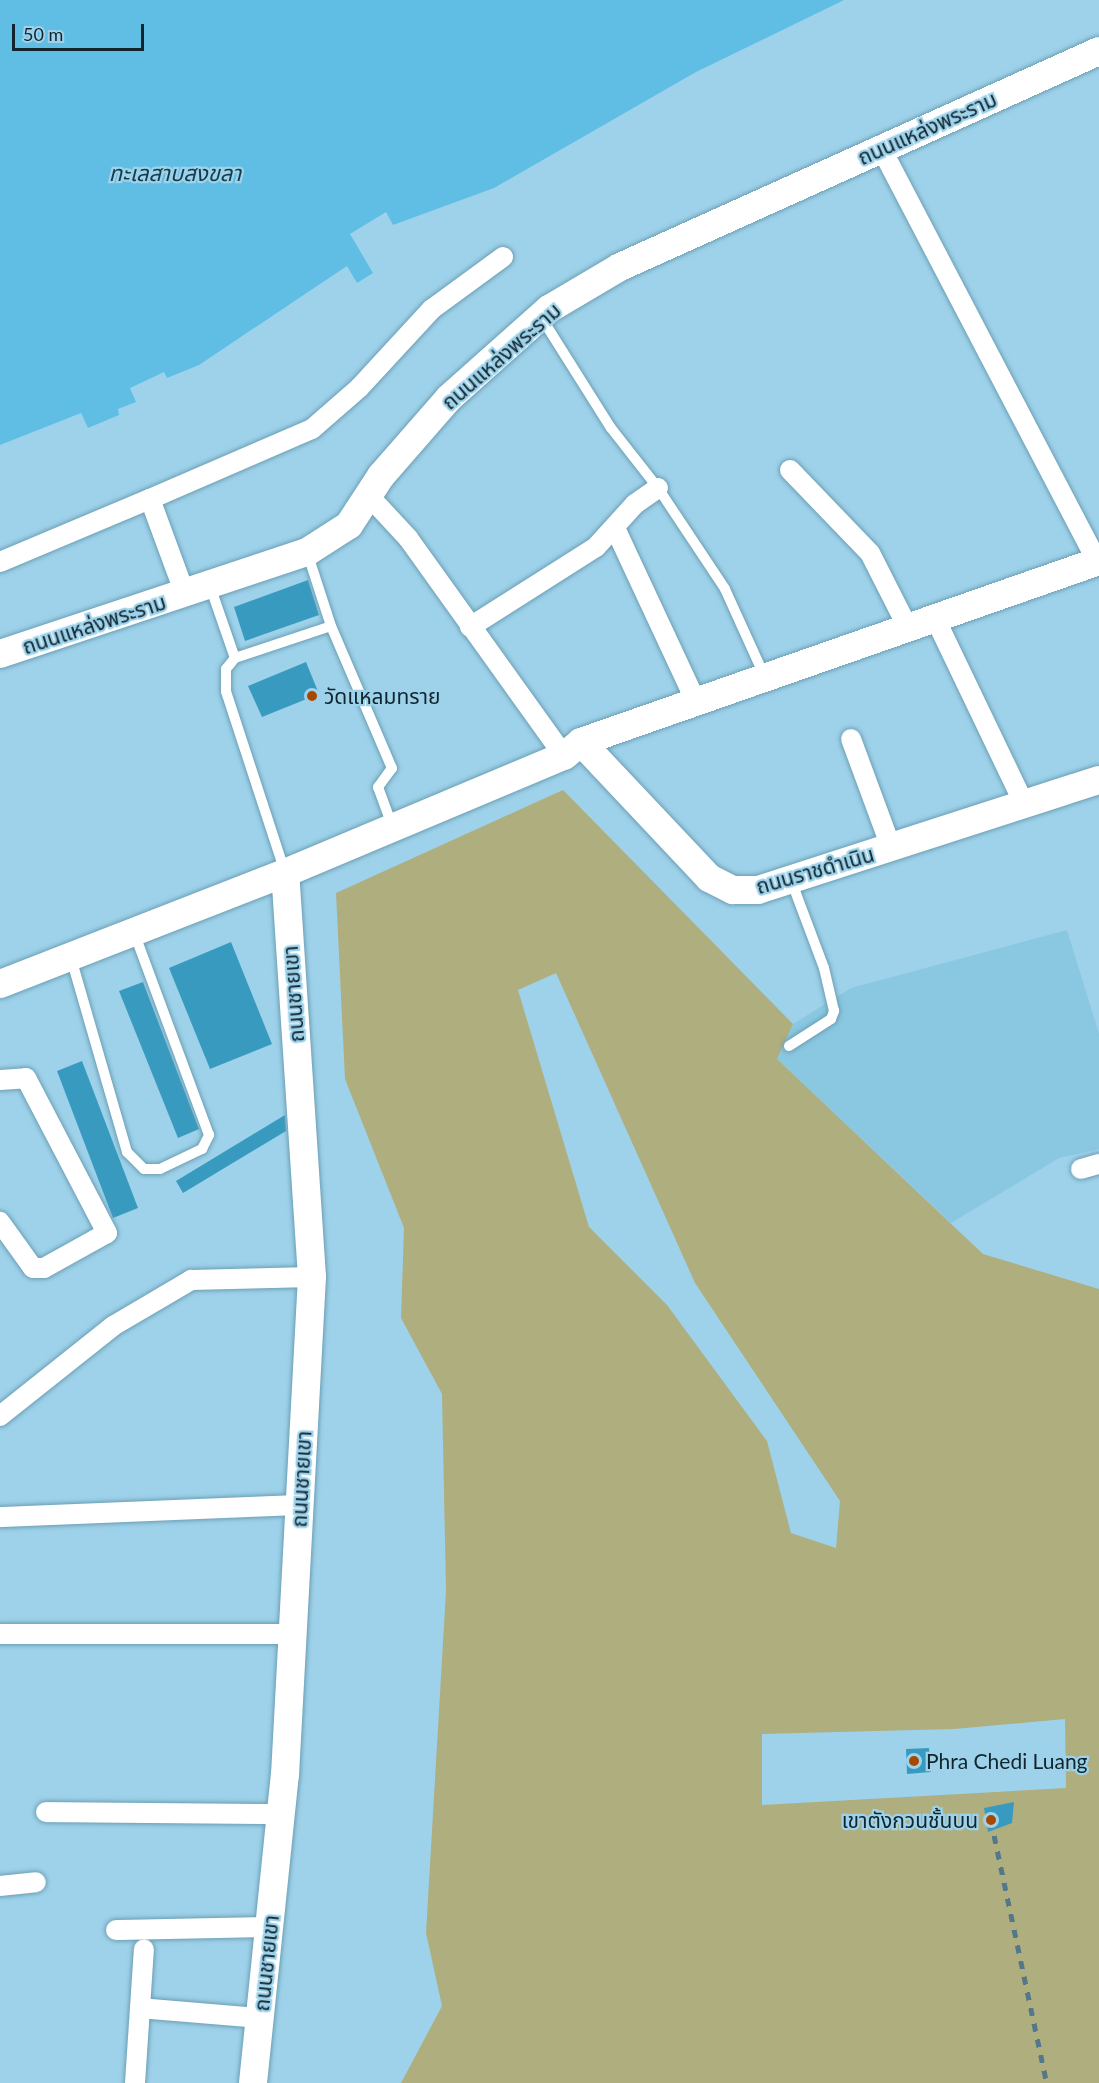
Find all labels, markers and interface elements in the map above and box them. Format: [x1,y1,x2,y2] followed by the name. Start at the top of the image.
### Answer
[15,12,147,50] scale bar
[23,23,63,45] text: 50 m
[854,86,1000,170] street label: ถนนแหล่งพระราม
[109,160,241,186] water label: ทะเลสาบสงขลา
[436,297,566,415] street label: ถนนแหล่งพระราม
[19,589,169,659] street label: ถนนแหล่งพระราม
[324,683,440,709] place label: วัดแหลมทราย
[305,689,319,703] marker: วัดแหลมทราย
[753,841,877,899] street label: ถนนราชดำเนิน
[277,945,309,1043] street label: ถนนชายเขา
[286,1430,316,1528] street label: ถนนชายเขา
[926,1748,1088,1774] place label: Phra Chedi Luang
[907,1754,921,1768] marker: Phra Chedi Luang
[842,1807,978,1833] place label: เขาตังกวนชั้นบน
[982,1811,1000,1829] marker: เขาตังกวนชั้นบน
[248,1914,284,2012] street label: ถนนชายเขา

